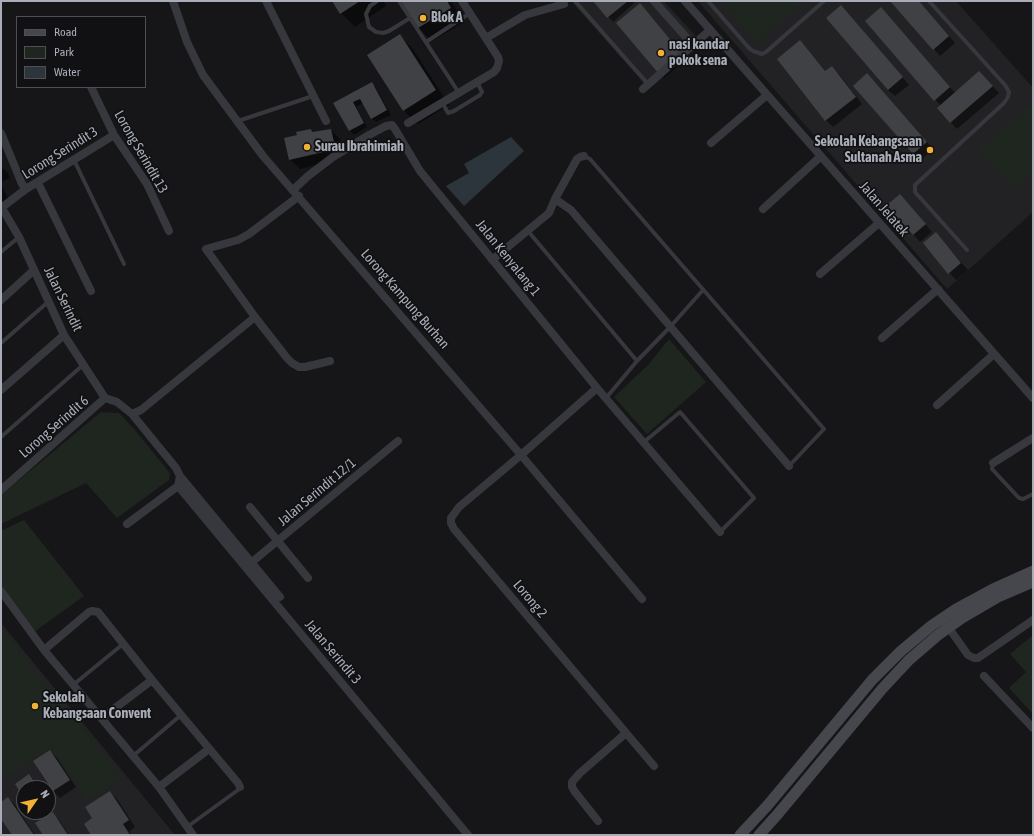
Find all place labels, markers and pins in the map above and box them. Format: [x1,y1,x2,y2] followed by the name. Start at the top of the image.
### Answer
[431,10,463,26] place label: Blok A
[418,13,428,23] marker: Blok A
[669,37,729,70] place label: nasi kandar pokok sena
[656,48,666,58] marker: nasi kandar pokok sena
[815,134,922,166] place label: Sekolah Kebangsaan Sultanah Asma
[315,139,404,155] place label: Surau Ibrahimiah
[302,142,312,152] marker: Surau Ibrahimiah
[925,145,935,155] marker: Sekolah Kebangsaan Sultanah Asma
[43,690,151,722] place label: Sekolah Kebangsaan Convent
[30,701,40,711] marker: Sekolah Kebangsaan Convent

